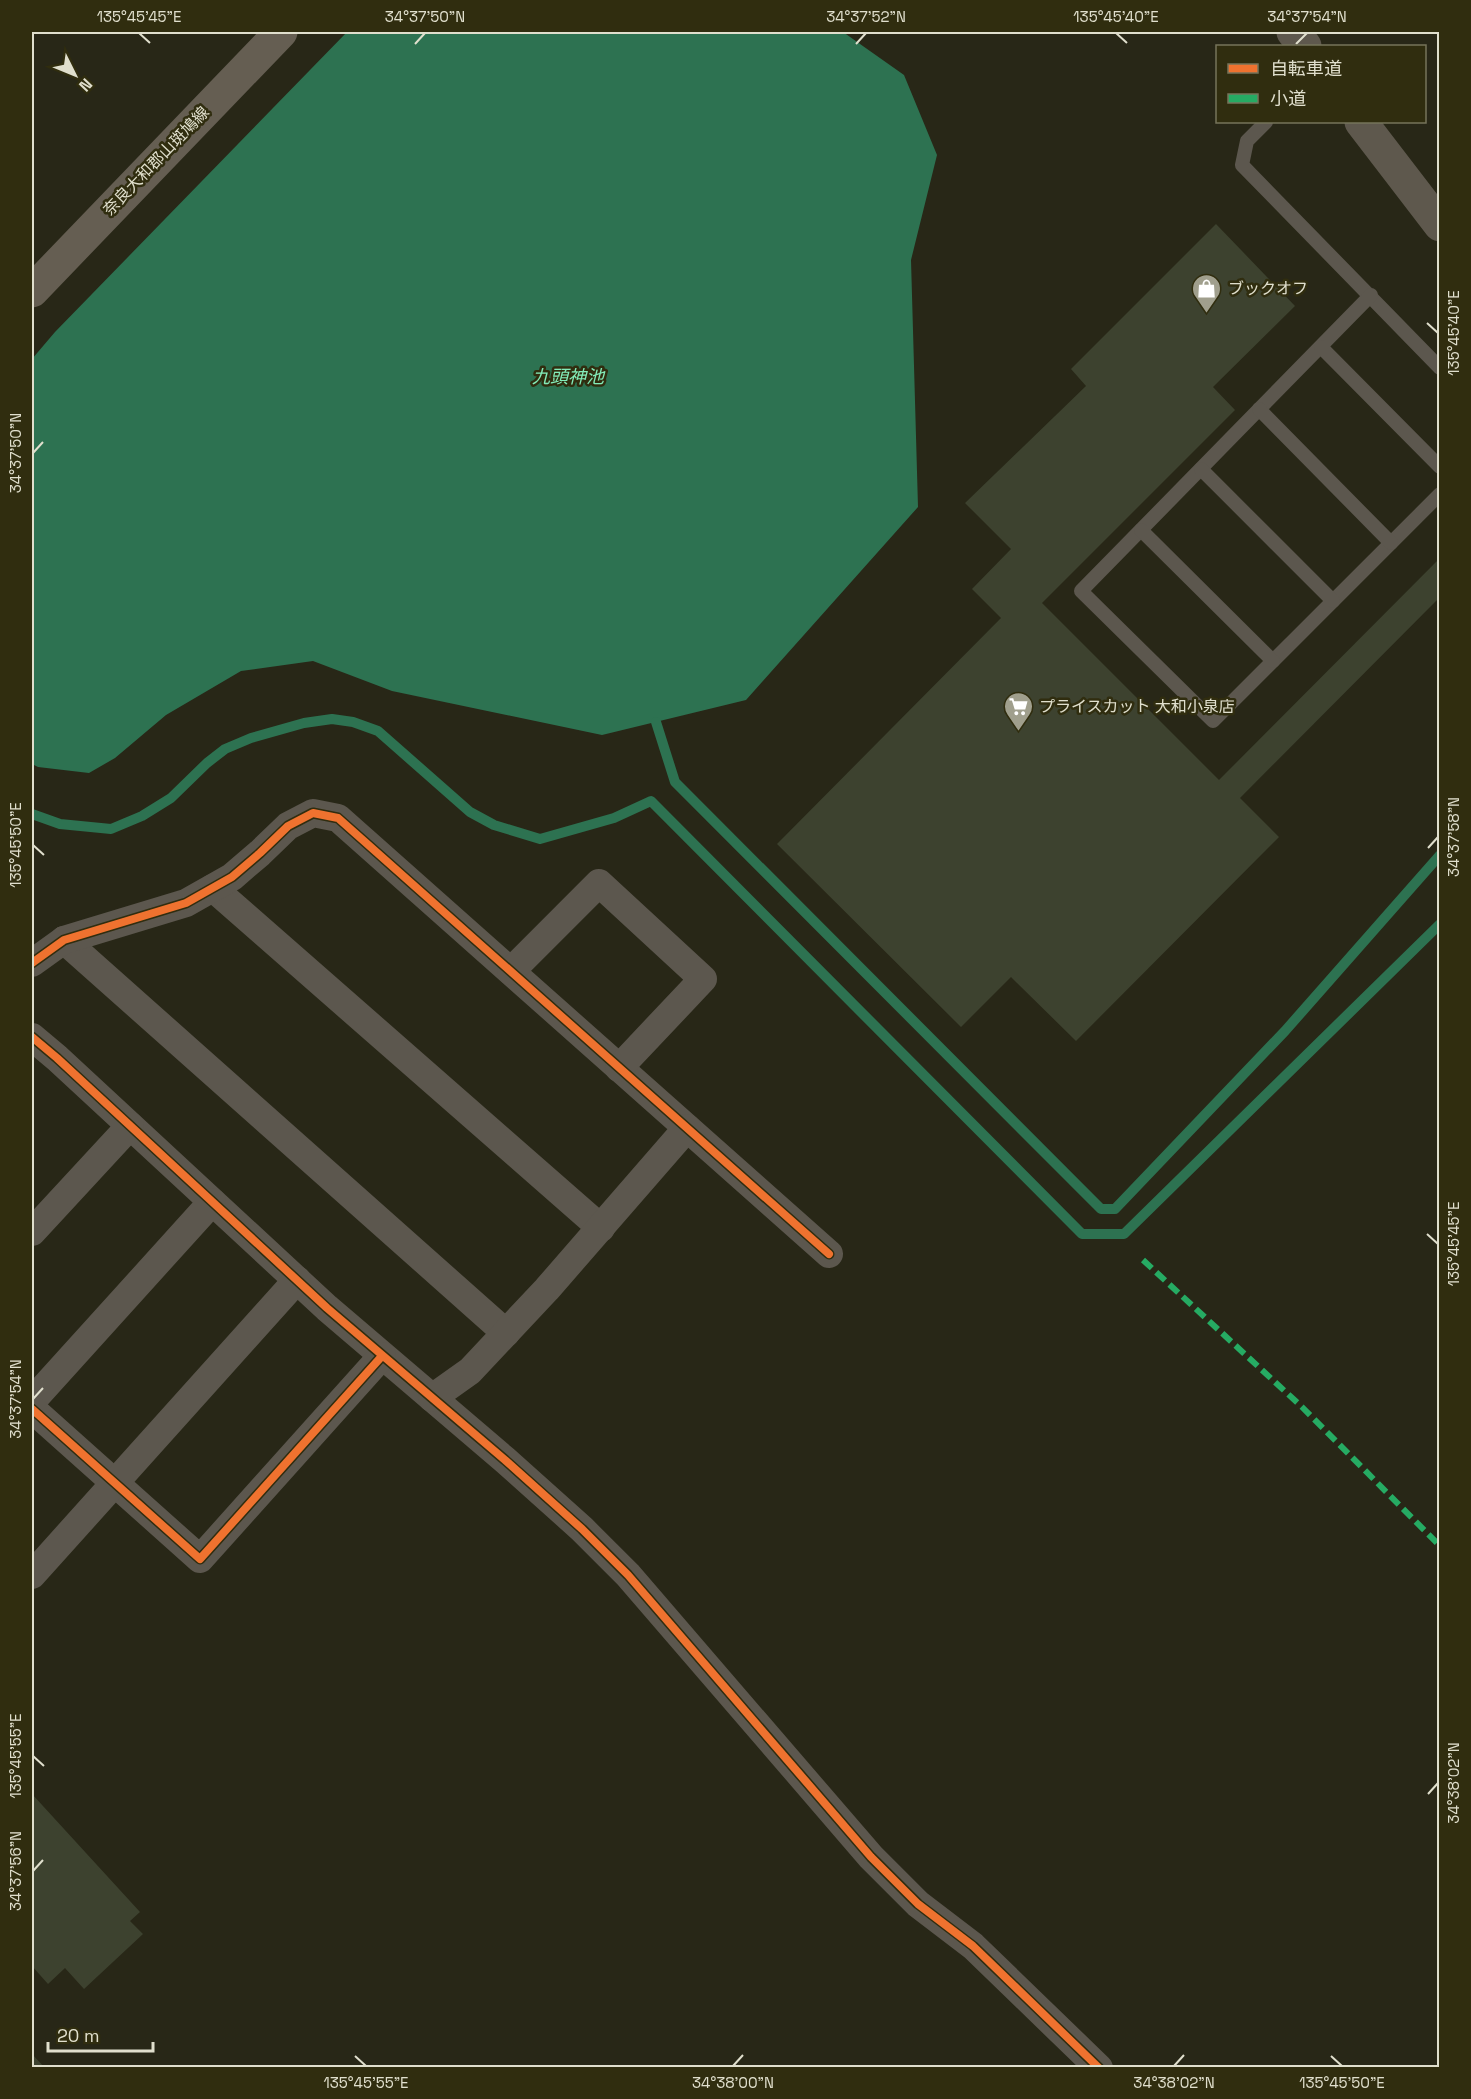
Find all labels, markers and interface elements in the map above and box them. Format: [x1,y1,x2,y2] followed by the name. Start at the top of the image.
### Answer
[97,7,181,26] text: 135°45'45"E
[385,7,465,26] text: 34°37'50"N
[826,7,906,26] text: 34°37'52"N
[1073,7,1159,26] text: 135°45'40"E
[1267,7,1347,26] text: 34°37'54"N
[45,45,105,105] north arrow
[1216,45,1426,123] legend
[1270,57,1342,80] text: 自転車道
[74,74,97,96] text: N
[1270,87,1306,110] text: 小道
[98,102,214,220] street label: 奈良大和郡山斑鳩線
[1191,272,1223,314] shop icon: ブックオフ
[1228,278,1308,299] place label: ブックオフ
[1444,290,1463,376] text: 135°45'40"E
[532,365,606,388] water label: 九頭神池
[6,413,25,493] text: 34°37'50"N
[1002,690,1034,732] supermarket icon: プライスカット 大和小泉店
[1039,696,1235,717] place label: プライスカット 大和小泉店
[1444,797,1463,877] text: 34°37'58"N
[6,802,25,888] text: 135°45'50"E
[1444,1202,1463,1286] text: 135°45'45"E
[6,1359,25,1439] text: 34°37'54"N
[6,1714,25,1798] text: 135°45'55"E
[1444,1742,1463,1824] text: 34°38'02"N
[6,1831,25,1911] text: 34°37'56"N
[48,2015,153,2053] scale bar
[57,2024,100,2047] text: 20 m
[324,2073,408,2092] text: 135°45'55"E
[692,2073,774,2092] text: 34°38'00"N
[1133,2073,1215,2092] text: 34°38'02"N
[1299,2073,1385,2092] text: 135°45'50"E

